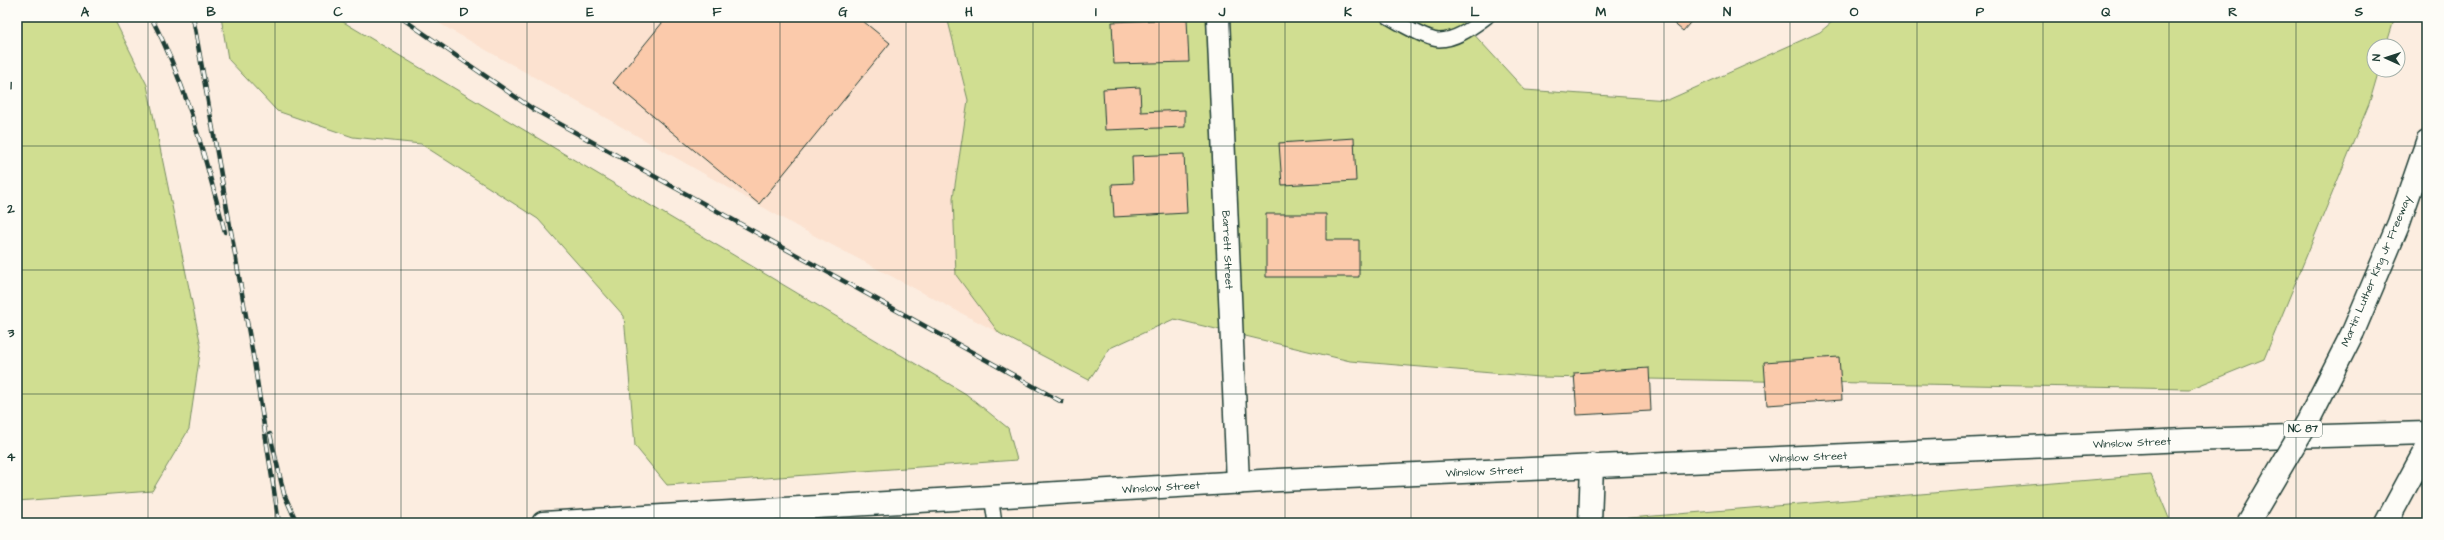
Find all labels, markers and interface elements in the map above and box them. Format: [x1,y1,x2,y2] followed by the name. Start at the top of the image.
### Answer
[81,3,90,21] text: A
[206,3,216,21] text: B
[333,3,343,21] text: C
[460,3,469,21] text: D
[586,3,594,21] text: E
[712,3,722,21] text: F
[838,3,848,21] text: G
[965,3,973,21] text: H
[1095,3,1097,21] text: I
[1218,3,1226,21] text: J
[1344,3,1352,21] text: K
[1470,3,1480,21] text: L
[1596,3,1607,21] text: M
[1723,3,1731,21] text: N
[1850,3,1859,21] text: O
[1976,3,1985,21] text: P
[2101,3,2111,21] text: Q
[2228,3,2238,21] text: R
[2354,3,2364,21] text: S
[2366,38,2406,78] north arrow
[2369,54,2384,61] text: N
[10,76,12,94] text: 1
[2337,193,2416,349] street label: Martin Luther King Jr Freeway
[6,200,15,218] text: 2
[1219,210,1237,290] street label: Barrett Street
[7,324,15,342] text: 3
[2284,421,2322,437] road number: NC 87
[2092,433,2172,452] street label: Winslow Street
[1769,447,1848,466] street label: Winslow Street
[7,448,16,466] text: 4
[1445,462,1525,480] street label: Winslow Street
[1121,477,1201,497] street label: Winslow Street

